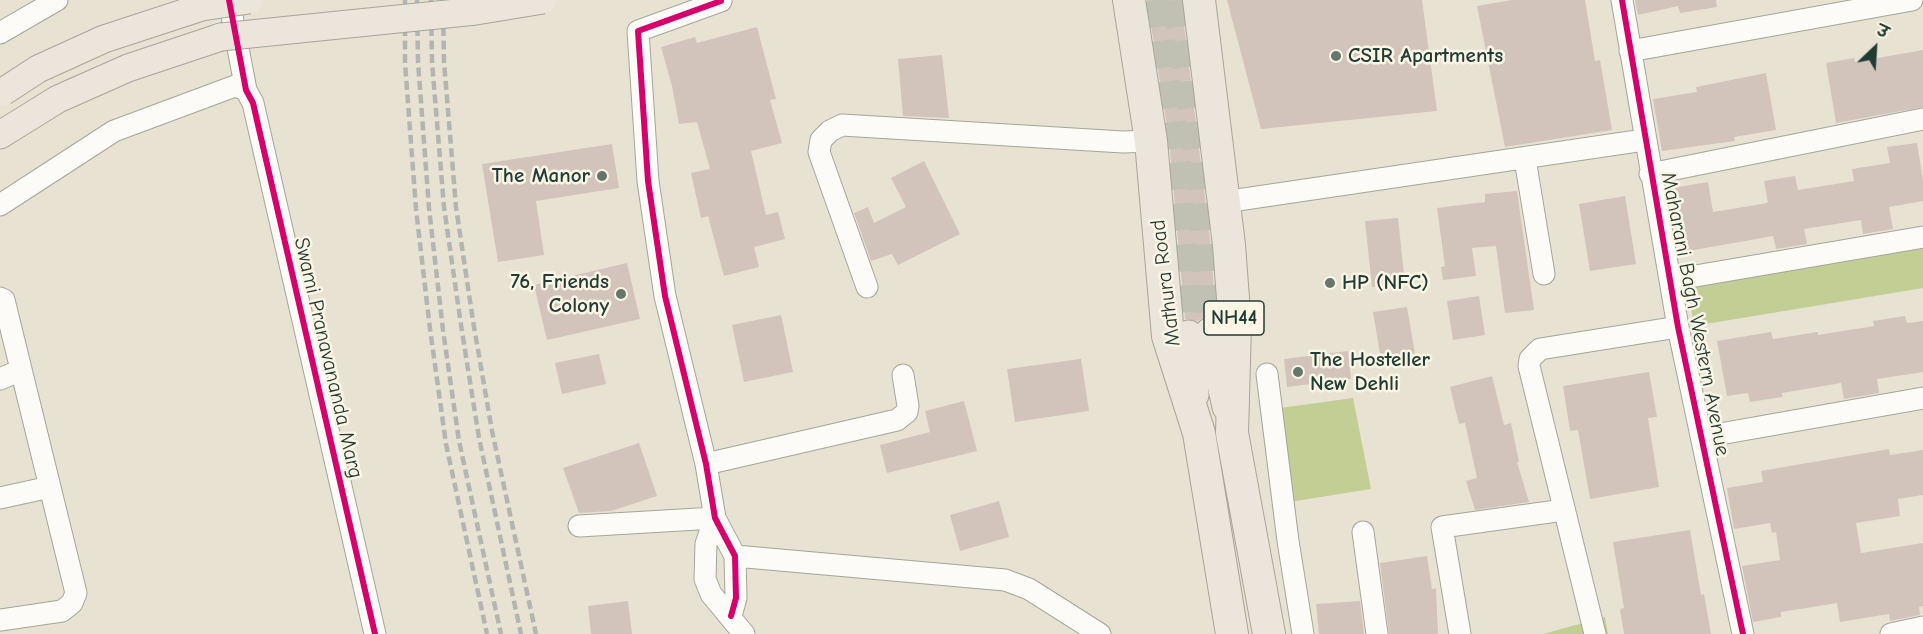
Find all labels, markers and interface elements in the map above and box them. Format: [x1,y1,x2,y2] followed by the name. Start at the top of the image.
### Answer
[1845,18,1905,78] north arrow
[1874,21,1891,42] text: उ
[1348,43,1503,69] place label: CSIR Apartments
[1329,49,1343,63] marker: CSIR Apartments
[492,163,590,189] place label: The Manor
[595,169,609,183] marker: The Manor
[1655,170,1735,458] street label: Maharani Bagh Western Avenue
[1146,218,1186,348] street label: Mathura Road
[288,235,368,481] street label: Swami Pranavananda Marg
[511,269,609,319] place label: 76, Friends Colony
[1342,270,1429,296] place label: HP (NFC)
[1323,276,1337,290] marker: HP (NFC)
[614,287,628,301] marker: 76, Friends Colony
[1204,301,1264,335] road number: NH44
[1310,347,1430,397] place label: The Hosteller New Dehli
[1291,365,1305,379] marker: The Hosteller New Dehli

